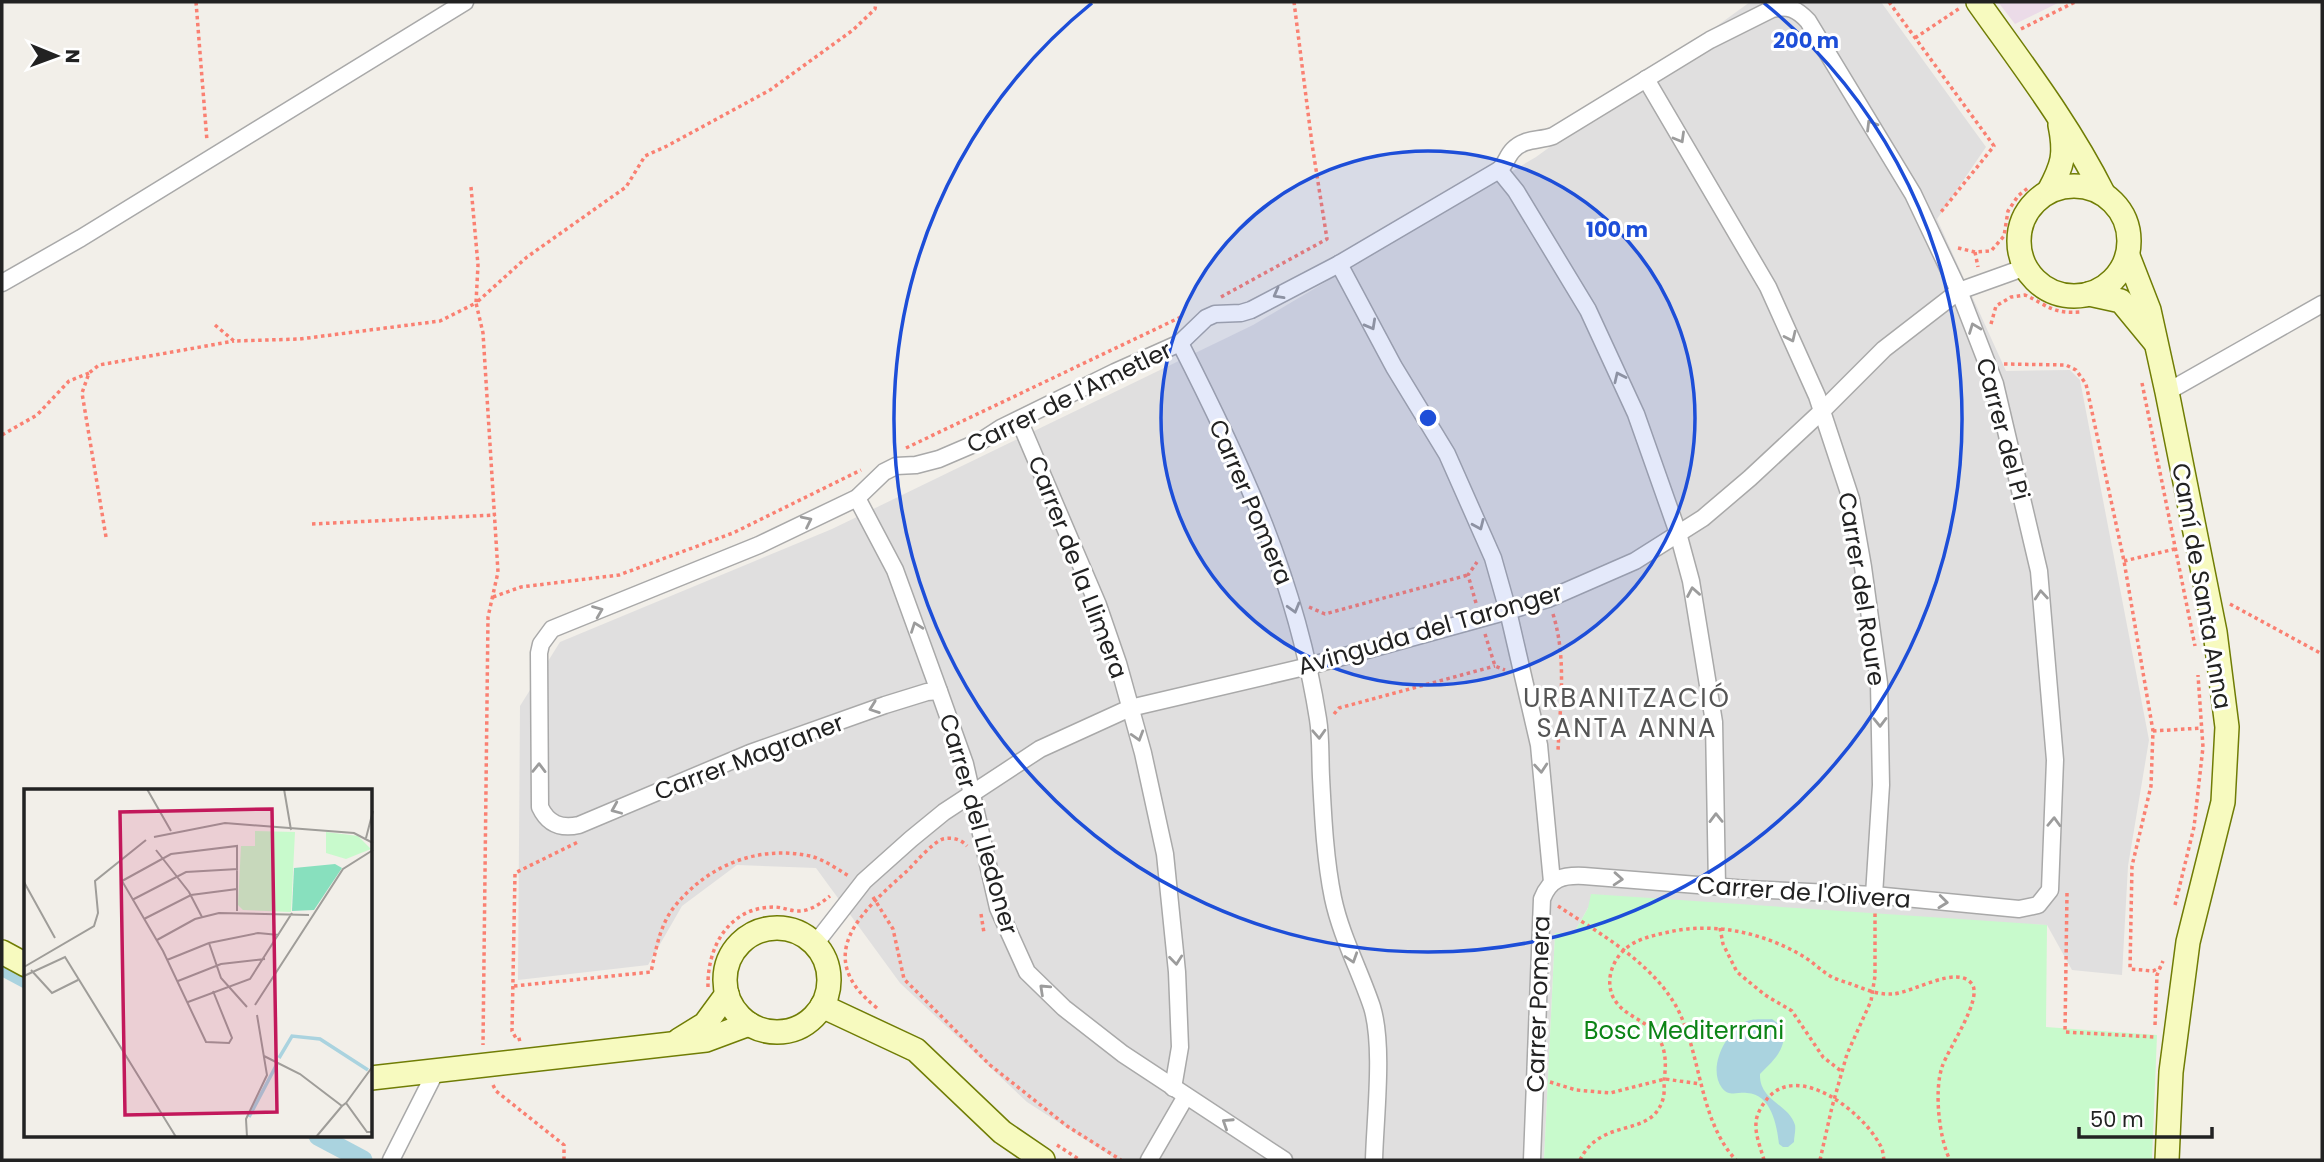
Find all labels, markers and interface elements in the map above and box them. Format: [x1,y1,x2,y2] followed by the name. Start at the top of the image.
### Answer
[21,21,91,91] north arrow
[1773,26,1839,55] text: 200 m
[59,49,86,64] text: N
[1867,120,1880,133] one-way arrow
[1672,130,1685,143] one-way arrow
[1586,215,1648,244] text: 100 m
[1273,286,1286,300] one-way arrow
[1362,318,1376,330] one-way arrow
[1968,323,1982,335] one-way arrow
[1783,330,1797,342] one-way arrow
[961,333,1177,461] street label: Carrer de l'Ametler
[1968,354,2038,504] street label: Carrer del Pi
[1613,372,1627,385] one-way arrow
[1416,406,1440,430] centre of rings
[1201,414,1301,590] street label: Carrer Pomera
[1020,451,1136,683] street label: Carrer de la Llimera
[2164,460,2240,712] street label: Camí de Santa Anna
[1830,490,1894,688] street label: Carrer del Roure
[800,515,812,529] one-way arrow
[1471,517,1485,530] one-way arrow
[1294,575,1566,683] street label: Avinguda del Taronger
[1686,586,1701,598] one-way arrow
[2034,590,2049,601] one-way arrow
[1286,602,1301,614] one-way arrow
[592,605,604,619] one-way arrow
[910,621,924,633] one-way arrow
[1523,680,1731,746] district label: URBANITZACIÓ SANTA ANNA
[868,700,880,714] one-way arrow
[650,706,848,808] street label: Carrer Magraner
[932,710,1026,938] street label: Carrer del Lledoner
[1872,718,1888,728] one-way arrow
[1312,729,1327,740] one-way arrow
[1130,730,1144,742] one-way arrow
[531,762,546,773] one-way arrow
[1533,763,1548,774] one-way arrow
[24,789,373,1138] inset map
[611,801,623,815] one-way arrow
[1708,812,1724,823] one-way arrow
[2046,816,2061,827] one-way arrow
[1696,868,1912,916] street label: Carrer de l'Olivera
[1613,871,1624,886] one-way arrow
[1937,894,1948,909] one-way arrow
[1518,915,1558,1093] street label: Carrer Pomera
[1344,951,1359,963] one-way arrow
[1168,954,1183,965] one-way arrow
[1039,984,1052,997] one-way arrow
[1584,1014,1784,1047] park label: Bosc Mediterrani
[2079,1096,2212,1140] scale bar
[2090,1105,2144,1134] text: 50 m
[1222,1118,1235,1131] one-way arrow

